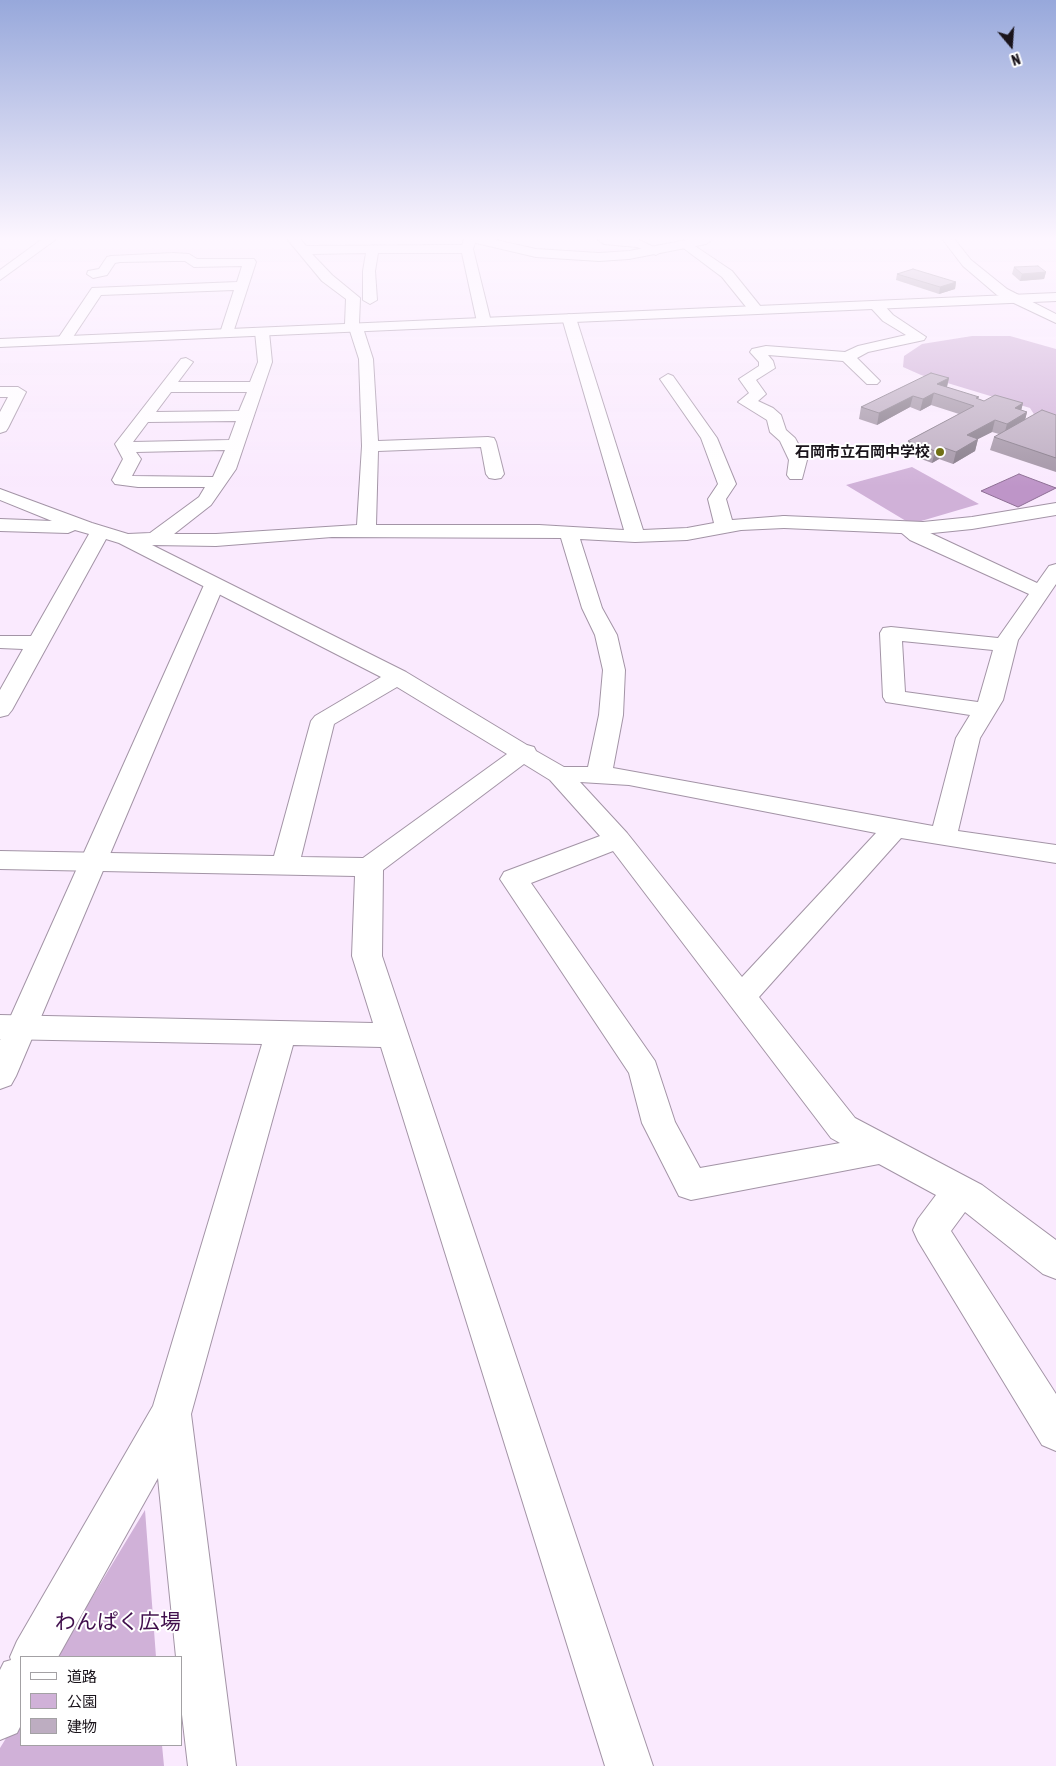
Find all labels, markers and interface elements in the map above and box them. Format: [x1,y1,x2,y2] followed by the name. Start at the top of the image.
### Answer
[986,20,1036,70] north arrow
[1009,50,1022,68] text: N
[795,443,930,461] place label: 石岡市立石岡中学校
[934,446,946,458] marker: 石岡市立石岡中学校
[55,1609,181,1635] park label: わんぱく広場
[20,1656,182,1746] legend
[67,1668,97,1685] text: 道路
[67,1693,97,1710] text: 公園
[67,1718,97,1735] text: 建物

